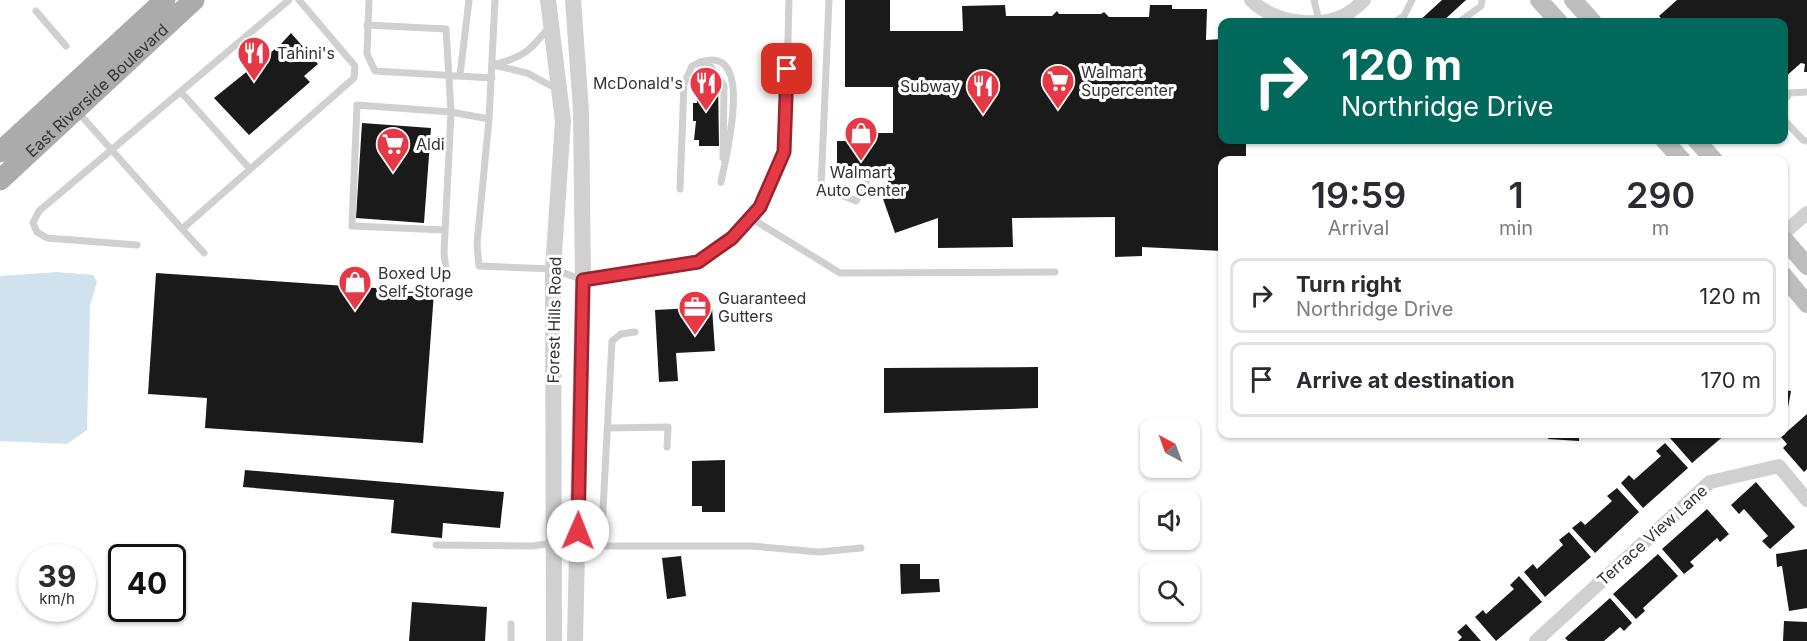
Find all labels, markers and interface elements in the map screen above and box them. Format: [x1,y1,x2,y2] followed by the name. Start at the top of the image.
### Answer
[21,19,172,161] street label: East Riverside Boulevard
[236,35,272,82] restaurant icon: Tahini's
[1341,39,1462,90] text: 120 m
[1242,42,1320,120] icon: right
[277,43,335,63] place label: Tahini's
[761,43,812,94] pin
[770,52,803,85] icon: arrive
[1081,62,1174,100] place label: Walmart Supercenter
[1040,63,1076,110] supermarket icon: Walmart Supercenter
[688,65,724,112] restaurant icon: McDonald's
[965,68,1001,115] restaurant icon: Subway
[593,73,683,93] place label: McDonald's
[900,76,960,96] place label: Subway
[1341,90,1553,123] text: Northridge Drive
[843,115,879,162] shop icon: Walmart Auto Center
[375,126,411,173] supermarket icon: Aldi
[416,134,445,154] place label: Aldi
[816,162,906,200] place label: Walmart Auto Center
[1311,173,1406,217] text: 19:59
[1508,173,1524,217] text: 1
[1626,173,1695,217] text: 290
[1328,216,1389,240] text: Arrival
[1499,216,1533,240] text: min
[1652,216,1669,240] text: m
[543,256,565,384] street label: Forest Hills Road
[378,263,473,301] place label: Boxed Up Self-Storage
[337,264,373,311] shop icon: Boxed Up Self-Storage
[1296,271,1402,297] text: Turn right
[1245,279,1278,312] icon: right
[1699,283,1761,309] text: 120 m
[718,288,806,326] place label: Guaranteed Gutters
[677,289,713,336] office icon: Guaranteed Gutters
[1296,297,1453,321] text: Northridge Drive
[1245,363,1278,396] icon: arrive
[1296,367,1515,393] text: Arrive at destination
[1701,367,1761,393] text: 170 m
[1140,418,1200,478] north arrow
[1140,418,1200,622] map controls
[1593,480,1711,590] street label: Terrace View Lane
[1140,490,1200,550] button: sound
[546,499,610,563] position arrow
[108,544,186,622] speed limit sign: 40
[38,558,76,594] text: 39
[1140,562,1200,622] button: search
[39,589,75,608] text: km/h

